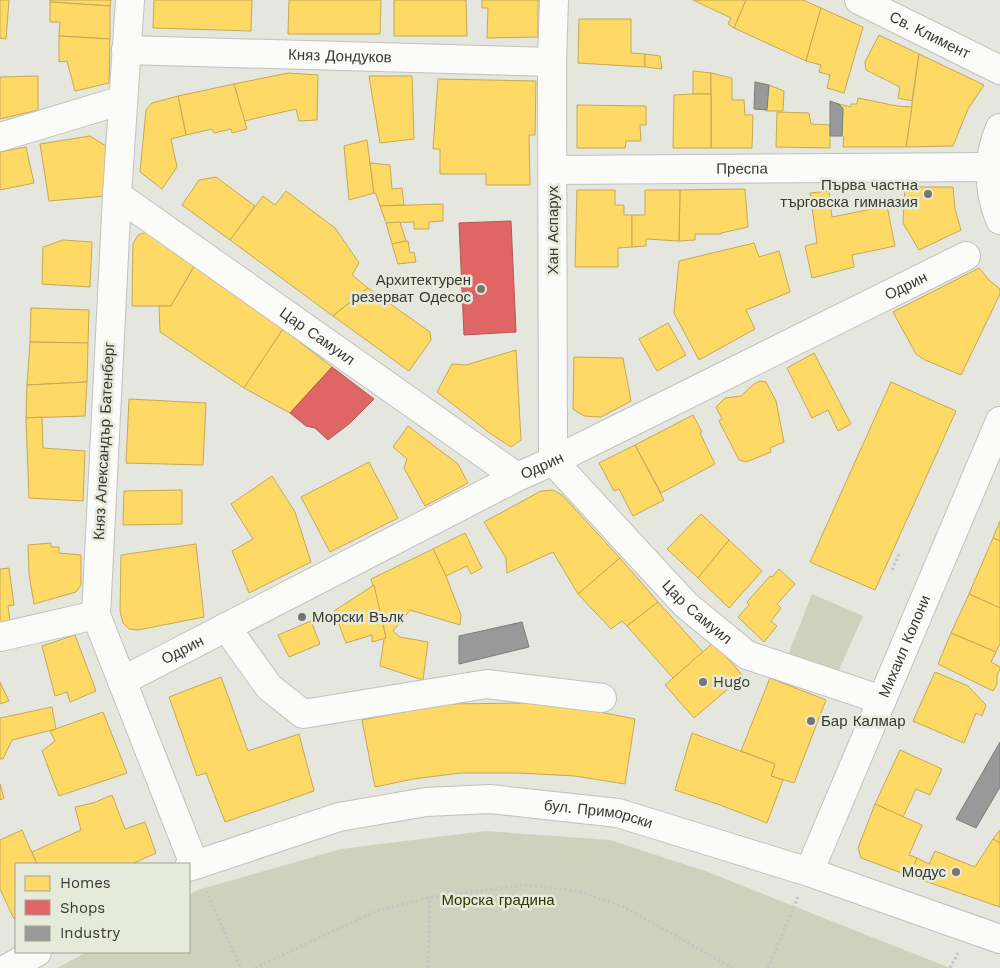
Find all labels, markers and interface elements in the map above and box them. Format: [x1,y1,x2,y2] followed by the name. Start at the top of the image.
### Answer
[886,8,973,63] street label: Св. Климент
[288,46,392,66] street label: Княз Дондуков
[716,160,768,178] street label: Преспа
[780,176,919,211] place label: Първа частна търговска гимназия
[544,185,562,274] street label: Хан Аспарух
[922,188,934,200] marker: Първа частна търговска гимназия
[882,268,930,304] street label: Одрин
[352,271,471,306] place label: Архитектурен резерват Одесос
[475,283,487,295] marker: Архитектурен резерват Одесос
[276,304,358,369] street label: Цар Самуил
[90,341,118,540] street label: Княз Александър Батенберг
[518,448,567,483] street label: Одрин
[658,576,736,648] street label: Цар Самуил
[875,592,934,700] street label: Михаил Колони
[312,608,404,626] place label: Морски Вълк
[296,611,308,623] marker: Морски Вълк
[158,631,207,668] street label: Одрин
[713,673,750,691] place label: Hugo
[697,676,709,688] marker: Hugo
[821,712,905,730] place label: Бар Калмар
[805,715,817,727] marker: Бар Калмар
[543,796,655,832] street label: бул. Приморски
[15,863,190,953] legend
[902,863,946,881] place label: Модус
[950,866,962,878] marker: Модус
[60,874,111,892] text: Homes
[441,891,555,909] park label: Морска градина
[60,899,105,917] text: Shops
[60,924,121,942] text: Industry

